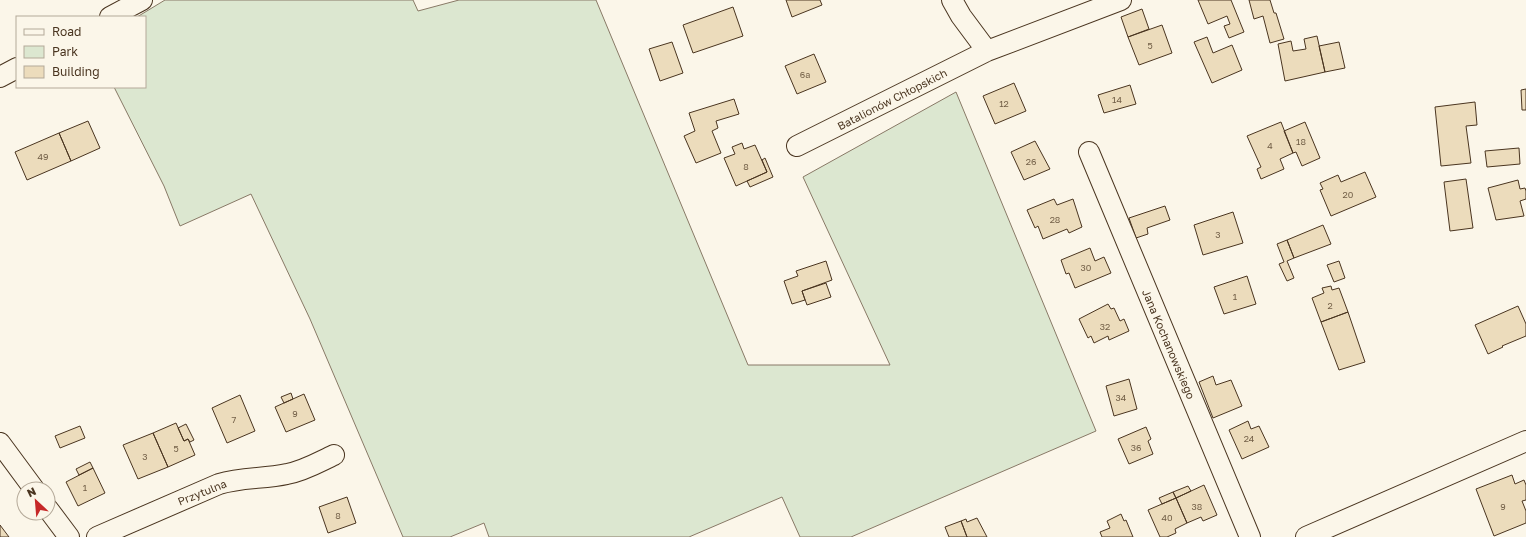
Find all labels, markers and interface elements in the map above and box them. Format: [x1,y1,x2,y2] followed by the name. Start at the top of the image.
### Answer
[16,16,146,88] legend
[52,24,81,39] text: Road
[1147,40,1153,51] house number: 5
[52,44,78,59] text: Park
[52,64,100,79] text: Building
[835,66,949,132] street label: Batalionów Chłopskich
[800,69,810,80] house number: 6a
[1112,94,1122,105] house number: 14
[999,98,1009,109] house number: 12
[1296,136,1306,147] house number: 18
[1267,140,1273,151] house number: 4
[38,151,48,162] house number: 49
[1026,156,1036,167] house number: 26
[743,161,749,172] house number: 8
[1343,189,1354,200] house number: 20
[1050,214,1060,225] house number: 28
[1215,229,1221,240] house number: 3
[1081,262,1092,273] house number: 30
[1140,287,1198,401] street label: Jana Kochanowskiego
[1233,291,1238,302] house number: 1
[1327,300,1333,311] house number: 2
[1100,321,1110,332] house number: 32
[1116,392,1127,403] house number: 34
[292,408,298,419] house number: 9
[232,414,237,425] house number: 7
[1244,433,1255,444] house number: 24
[1131,442,1141,453] house number: 36
[173,443,179,454] house number: 5
[142,451,148,462] house number: 3
[176,476,228,508] street label: Przytulna
[16,481,56,521] north arrow
[83,482,88,493] house number: 1
[25,484,38,499] text: N
[1192,501,1202,512] house number: 38
[1500,501,1506,512] house number: 9
[335,510,341,521] house number: 8
[1161,512,1173,523] house number: 40

